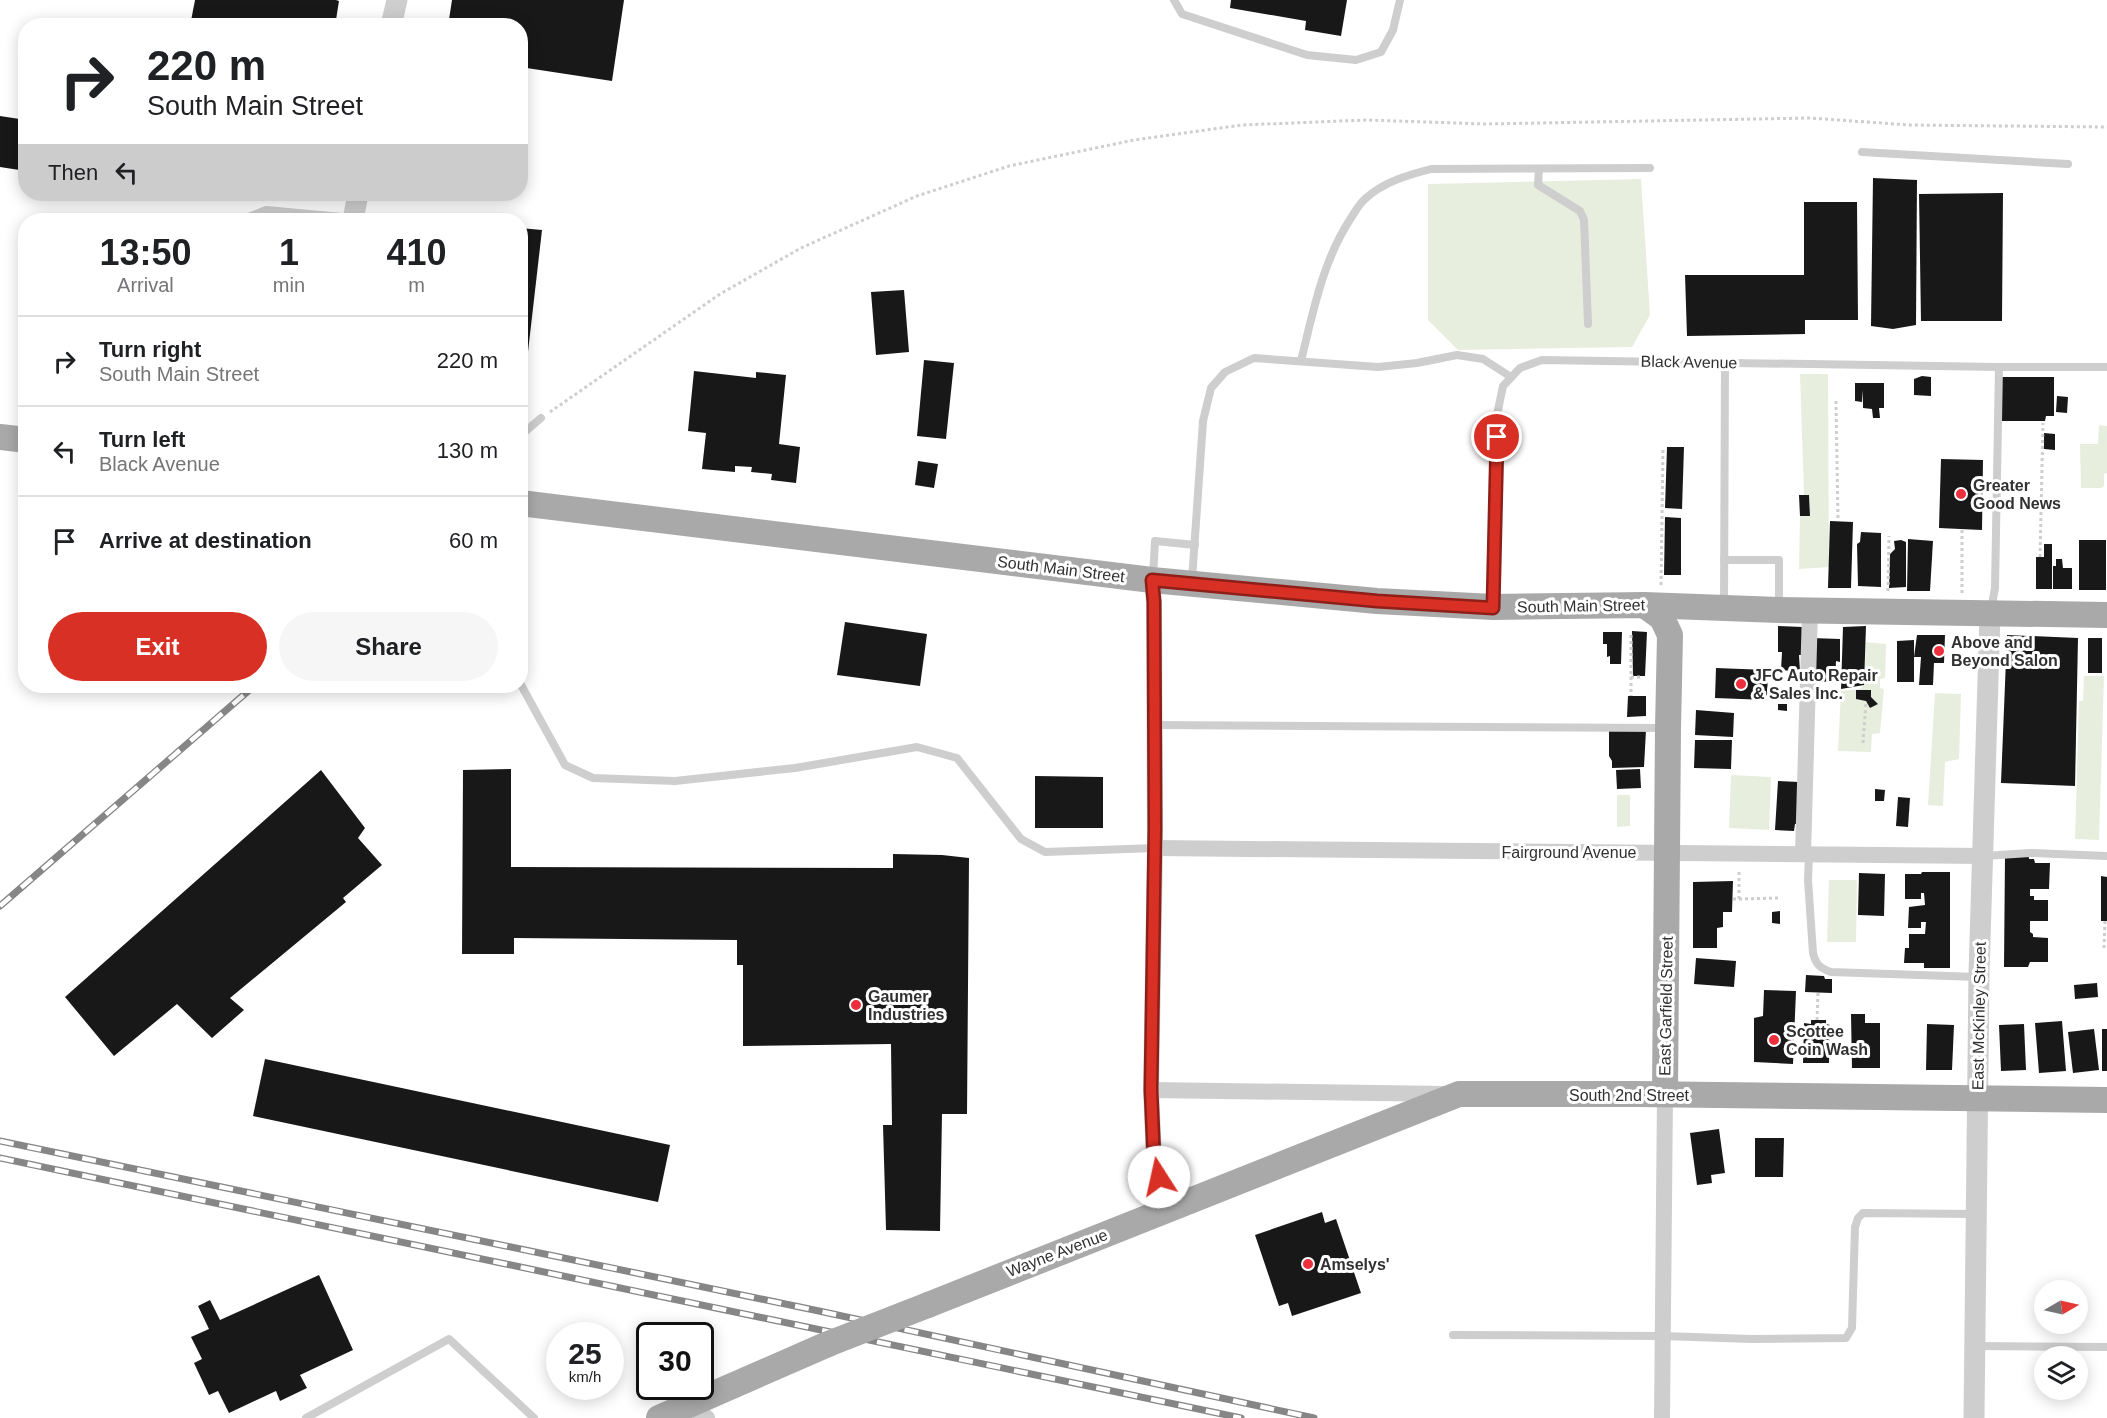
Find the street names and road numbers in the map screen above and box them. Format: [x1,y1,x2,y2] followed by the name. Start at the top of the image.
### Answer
[1641,353,1738,371] street label: Black Avenue
[996,553,1126,585] street label: South Main Street
[1517,596,1646,616] street label: South Main Street
[1502,844,1637,861] street label: Fairground Avenue
[1656,936,1676,1076] street label: East Garfield Street
[1969,941,1989,1090] street label: East McKinley Street
[1569,1087,1690,1104] street label: South 2nd Street
[1004,1226,1110,1280] street label: Wayne Avenue

